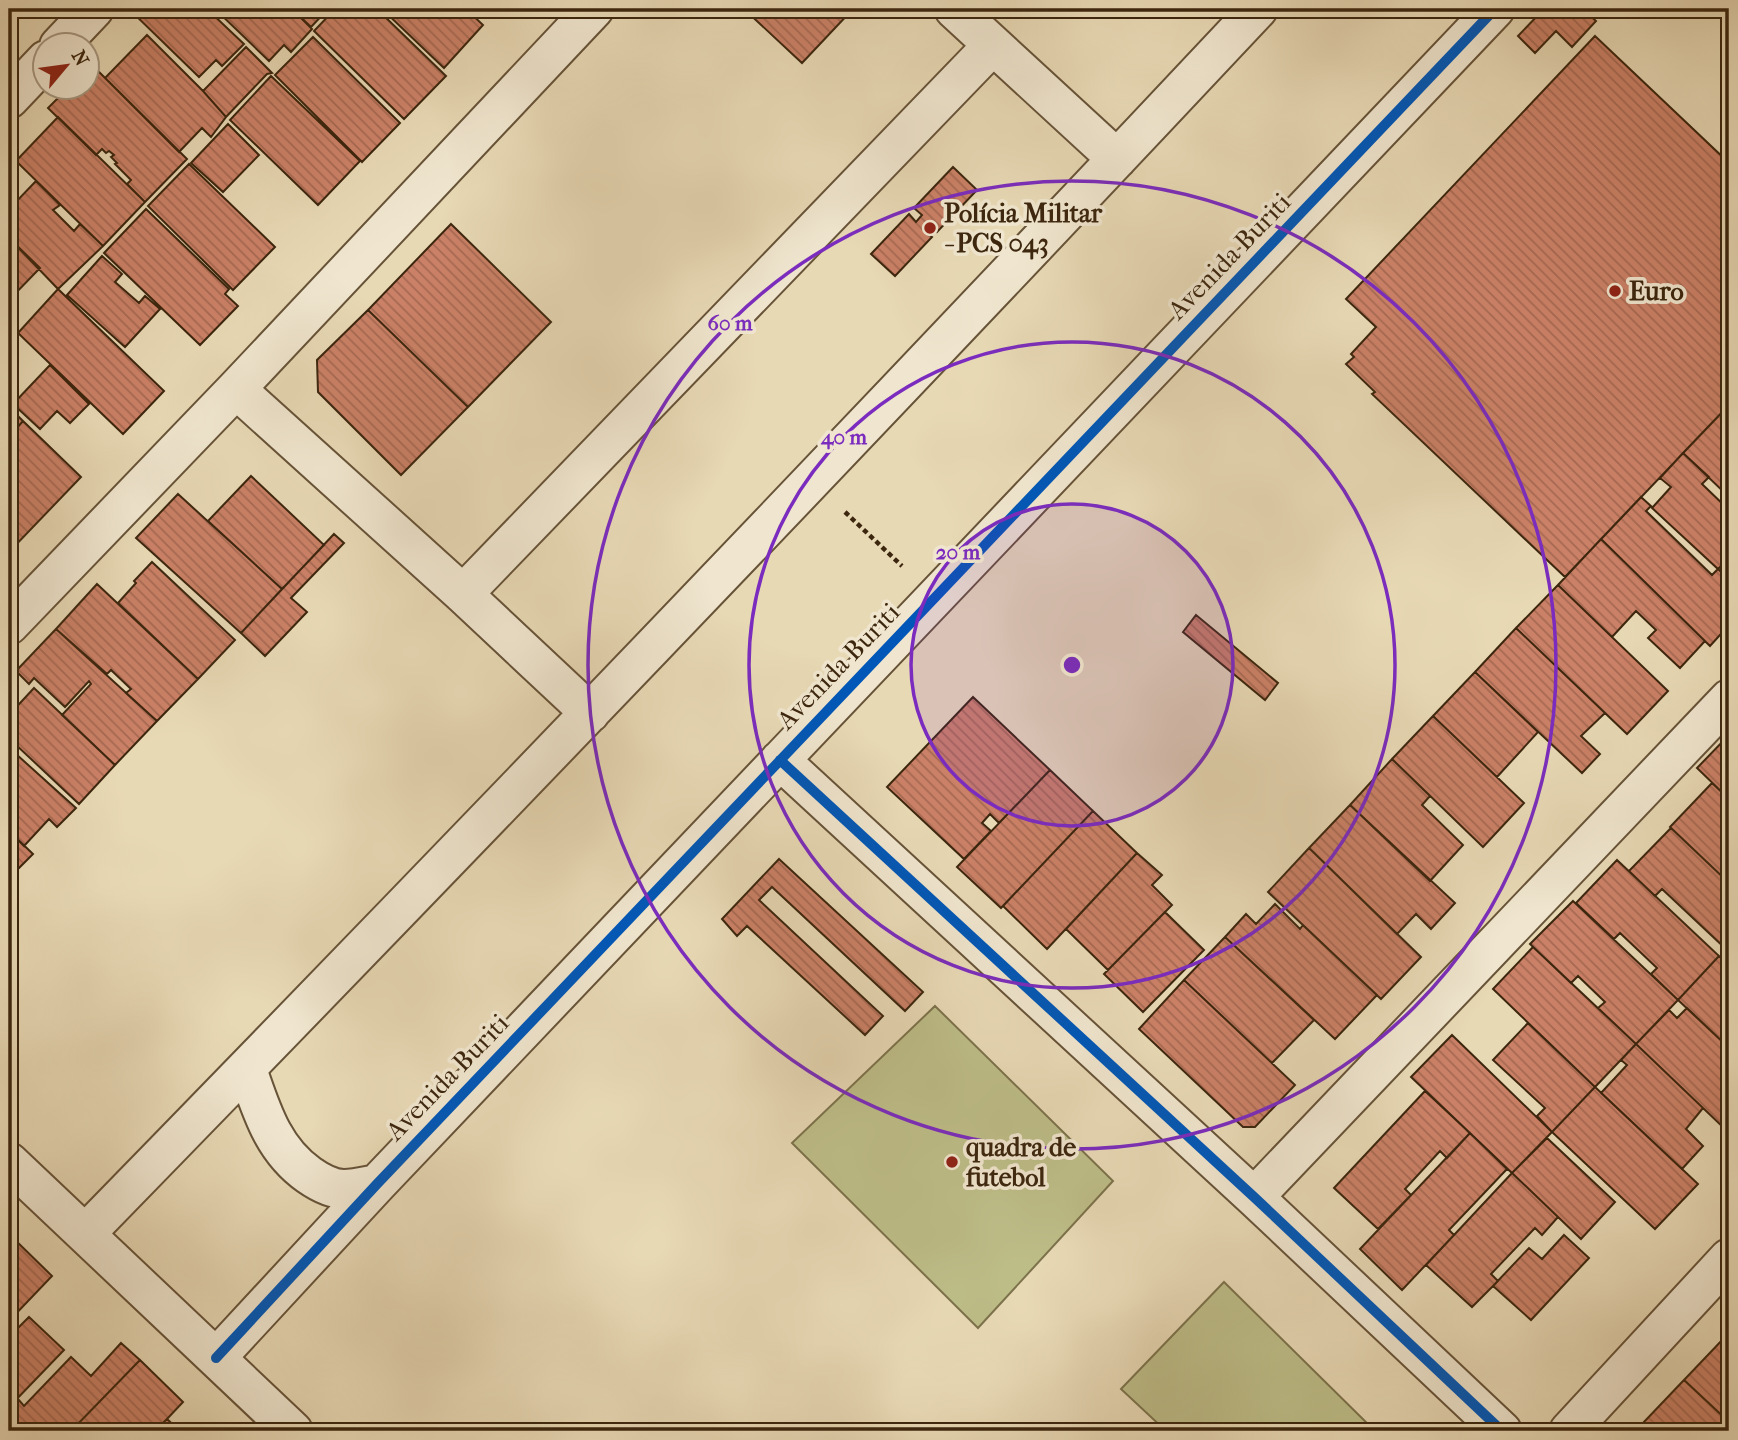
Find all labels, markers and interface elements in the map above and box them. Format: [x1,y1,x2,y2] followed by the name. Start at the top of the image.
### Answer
[32,32,102,102] north arrow
[67,47,93,70] text: N
[1161,187,1297,327] street label: Avenida Buriti
[944,198,1103,260] place label: Polícia Militar - PCS 043
[922,220,938,236] marker: Polícia Militar - PCS 043
[1629,276,1684,307] place label: Euro
[1607,283,1623,299] marker: Euro
[708,311,753,335] text: 60 m
[820,425,868,450] text: 40 m
[936,540,981,564] text: 20 m
[770,597,906,737] street label: Avenida Buriti
[1060,653,1084,677] centre of rings
[379,1008,515,1148] street label: Avenida Buriti
[965,1132,1076,1193] place label: quadra de futebol
[944,1154,960,1170] marker: quadra de futebol

